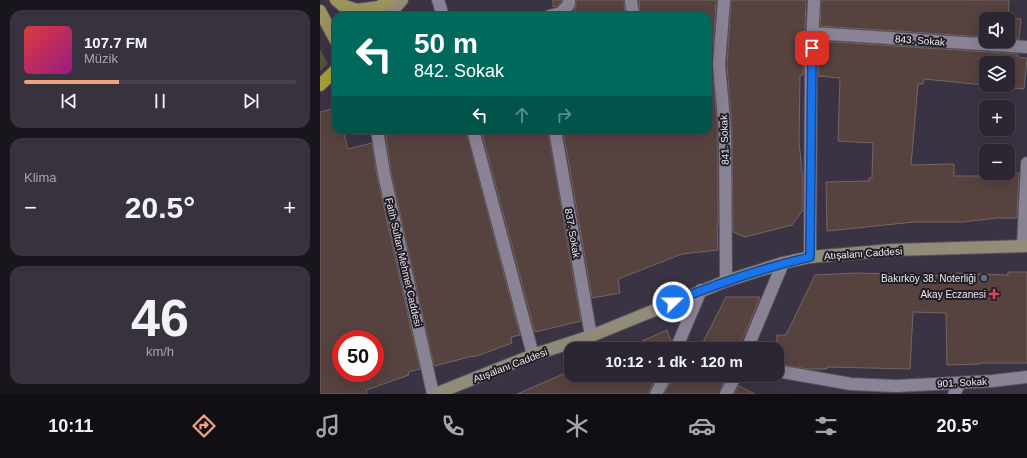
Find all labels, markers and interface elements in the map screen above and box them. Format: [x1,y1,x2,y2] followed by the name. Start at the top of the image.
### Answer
[979,12,1015,180] map controls
[979,12,1015,48] button: sound
[348,28,400,80] icon: left
[414,28,478,59] text: 50 m
[795,31,829,65] pin
[895,33,946,48] street label: 843. Sokak
[84,34,147,51] text: 107.7 FM
[801,37,823,59] icon: arrive
[84,51,118,66] text: Müzik
[979,56,1015,92] button: layers
[414,61,504,81] text: 842. Sokak
[58,90,80,112] icon: previous
[149,90,171,112] icon: pause
[240,90,262,112] icon: next
[979,100,1015,136] button: +
[469,104,491,126] icon: left
[511,104,533,126] icon: ahead
[553,104,575,126] icon: right
[718,114,731,165] street label: 841. Sokak
[979,144,1015,180] button: −
[24,170,57,185] text: Klima
[125,191,195,224] text: 20.5°
[24,195,37,220] text: −
[283,195,296,220] text: +
[383,197,424,328] street label: Fatih Sultan Mehmet Caddesi
[563,207,582,260] street label: 837. Sokak
[824,245,903,262] street label: Atışalanı Caddesi
[881,273,976,284] place label: Bakırköy 38. Noterliği
[979,273,989,283] marker: Bakırköy 38. Noterliği
[652,281,694,323] position arrow
[131,289,189,347] text: 46
[920,289,986,300] place label: Akay Eczanesi
[989,289,999,299] marker: Akay Eczanesi
[332,330,384,382] speed limit sign: 50
[146,344,174,359] text: km/h
[472,346,549,385] street label: Atışalanı Caddesi
[605,353,743,370] text: 10:12 · 1 dk · 120 m
[937,376,988,389] street label: 901. Sokak
[190,412,218,440] icon: directions
[314,412,342,440] icon: music
[439,412,467,440] icon: phone
[563,412,591,440] icon: climate
[688,412,716,440] icon: car
[812,412,840,440] icon: filters
[48,416,93,436] text: 10:11
[936,416,979,436] text: 20.5°

